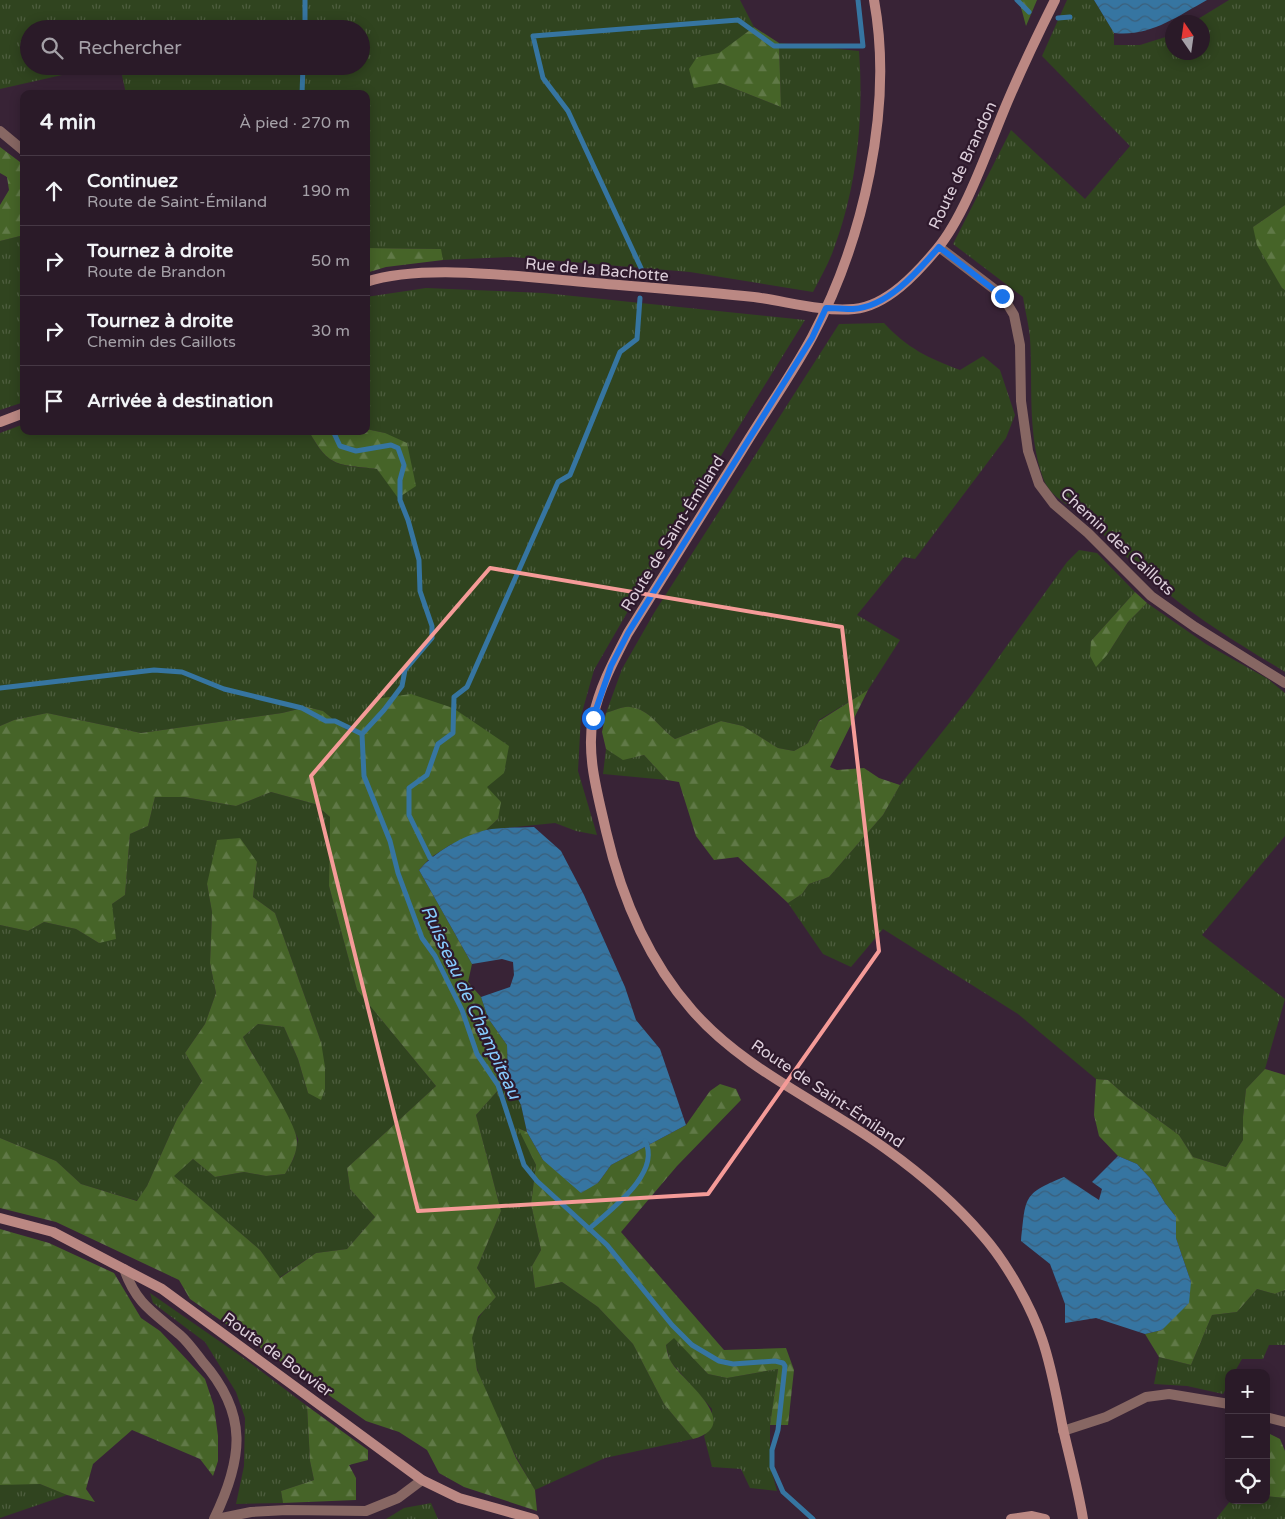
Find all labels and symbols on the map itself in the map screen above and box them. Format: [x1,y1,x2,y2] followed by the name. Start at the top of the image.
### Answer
[1165,15,1210,60] north arrow
[925,98,1001,233] street label: Route de Brandon
[524,254,670,286] street label: Rue de la Bachotte
[991,285,1014,308] route end
[617,452,729,615] street label: Route de Saint-Émiland
[1056,484,1179,600] street label: Chemin des Caillots
[582,707,605,730] route start
[416,901,526,1103] water label: Ruisseau de Champiteau
[747,1035,908,1152] street label: Route de Saint-Émiland
[218,1308,337,1402] street label: Route de Bouvier

